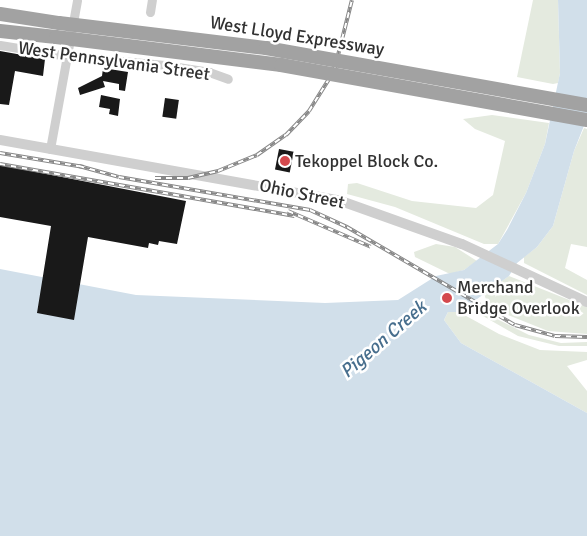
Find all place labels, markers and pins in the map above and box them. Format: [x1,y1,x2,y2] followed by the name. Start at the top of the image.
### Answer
[295,150,438,172] place label: Tekoppel Block Co.
[279,155,291,167] marker: Tekoppel Block Co.
[457,277,580,320] place label: Merchand Bridge Overlook
[441,292,453,304] marker: Merchand Bridge Overlook

